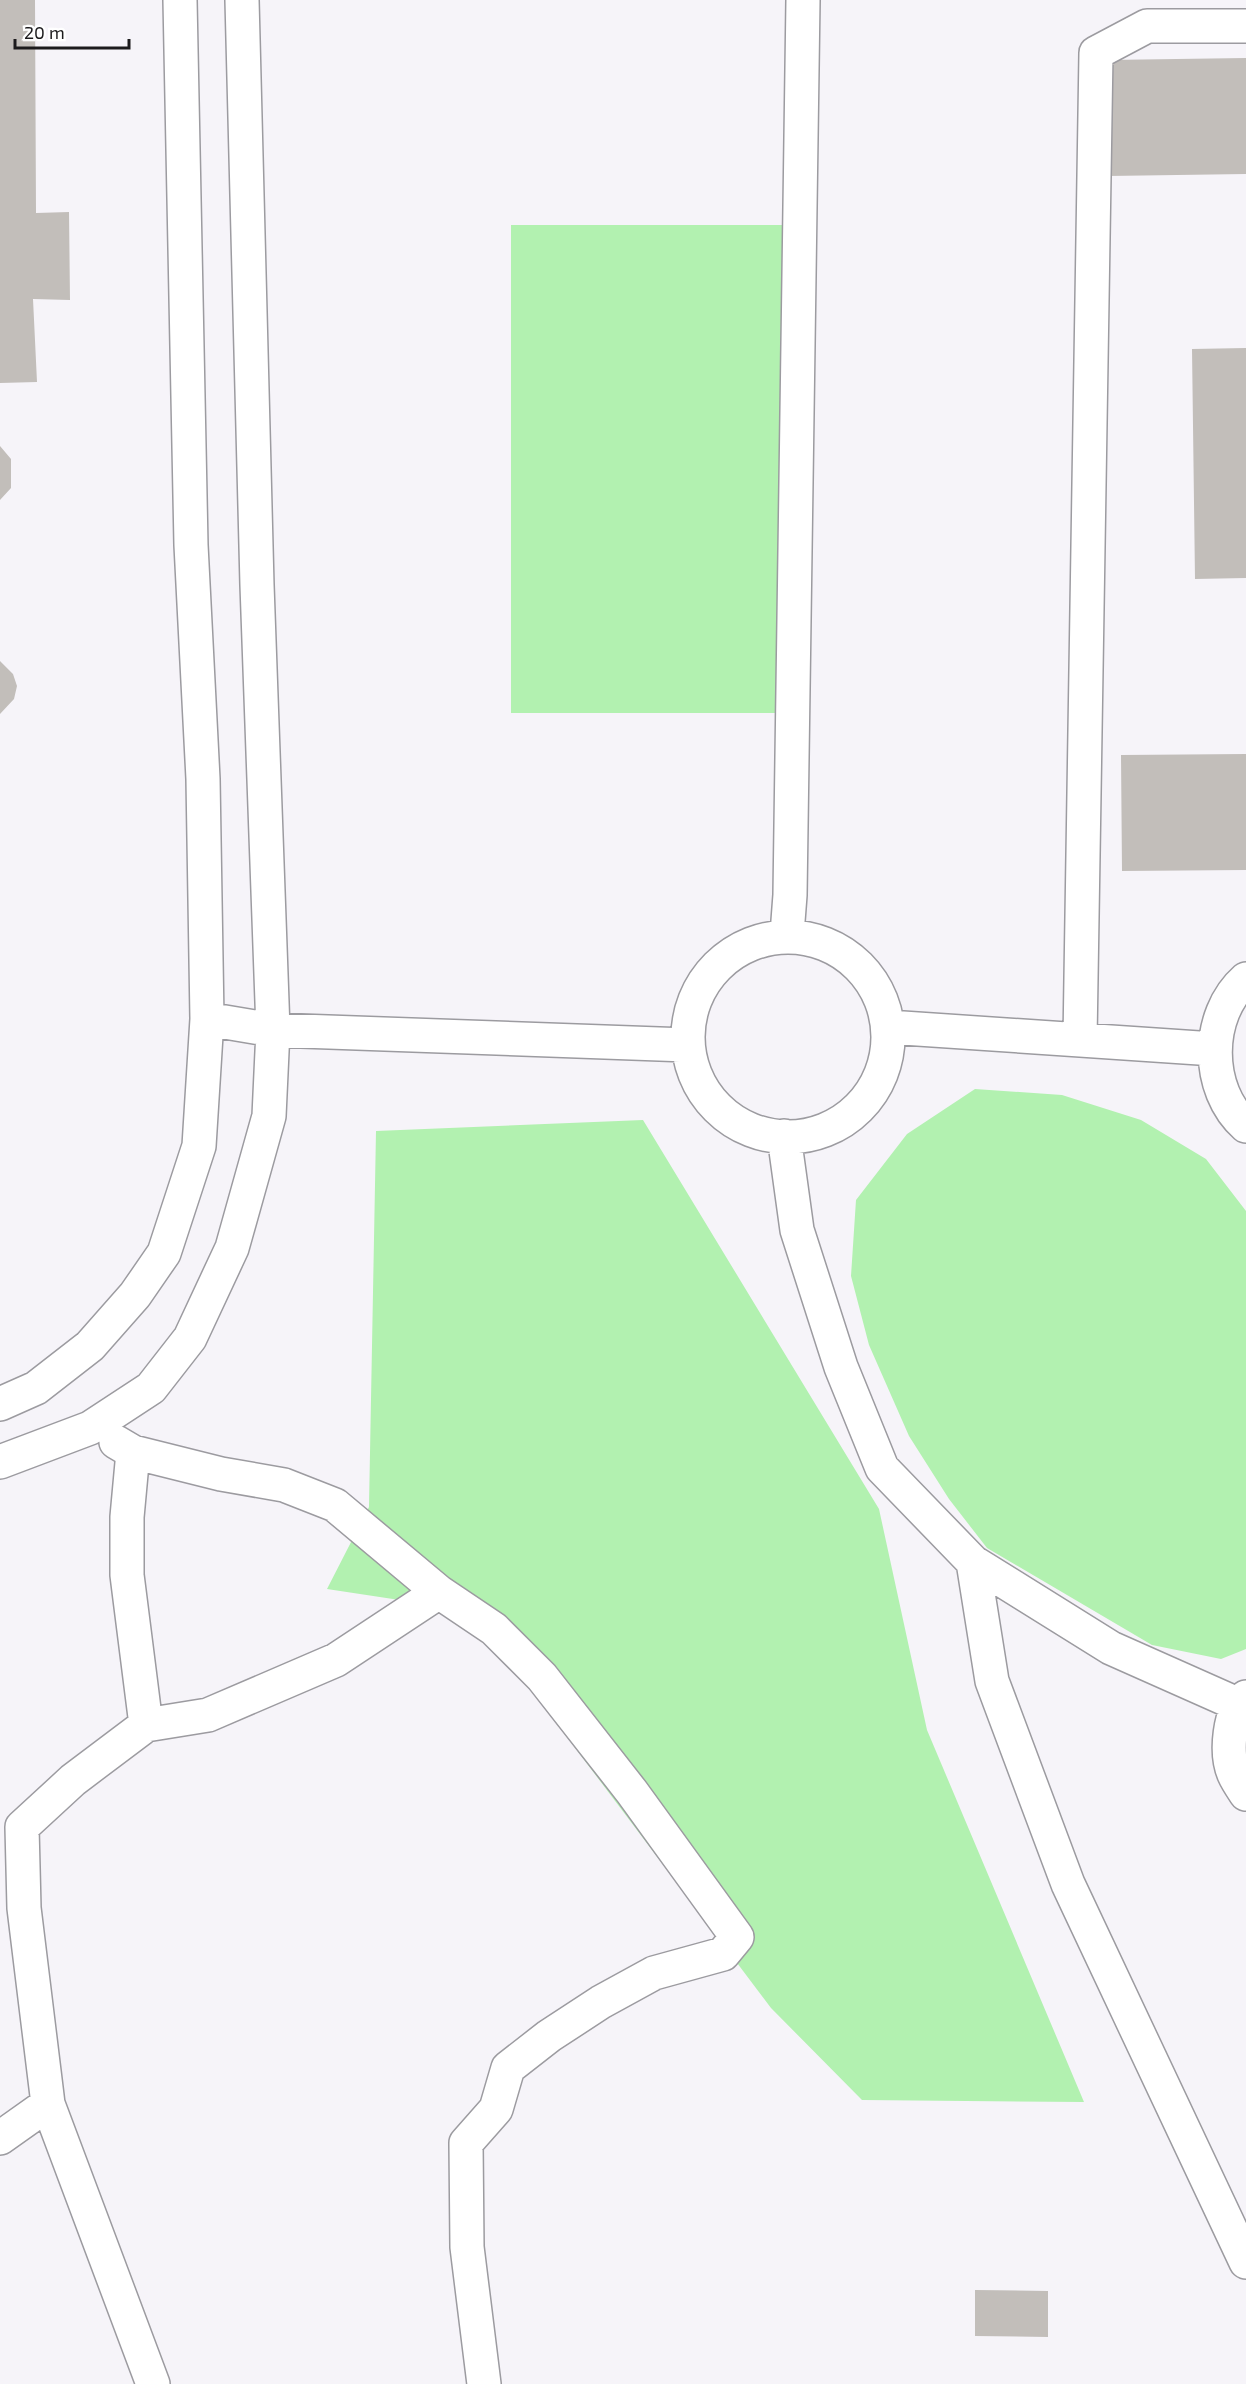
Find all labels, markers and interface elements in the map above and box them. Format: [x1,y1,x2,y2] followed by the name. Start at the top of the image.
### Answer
[15,12,129,50] scale bar
[24,21,65,43] text: 20 m

